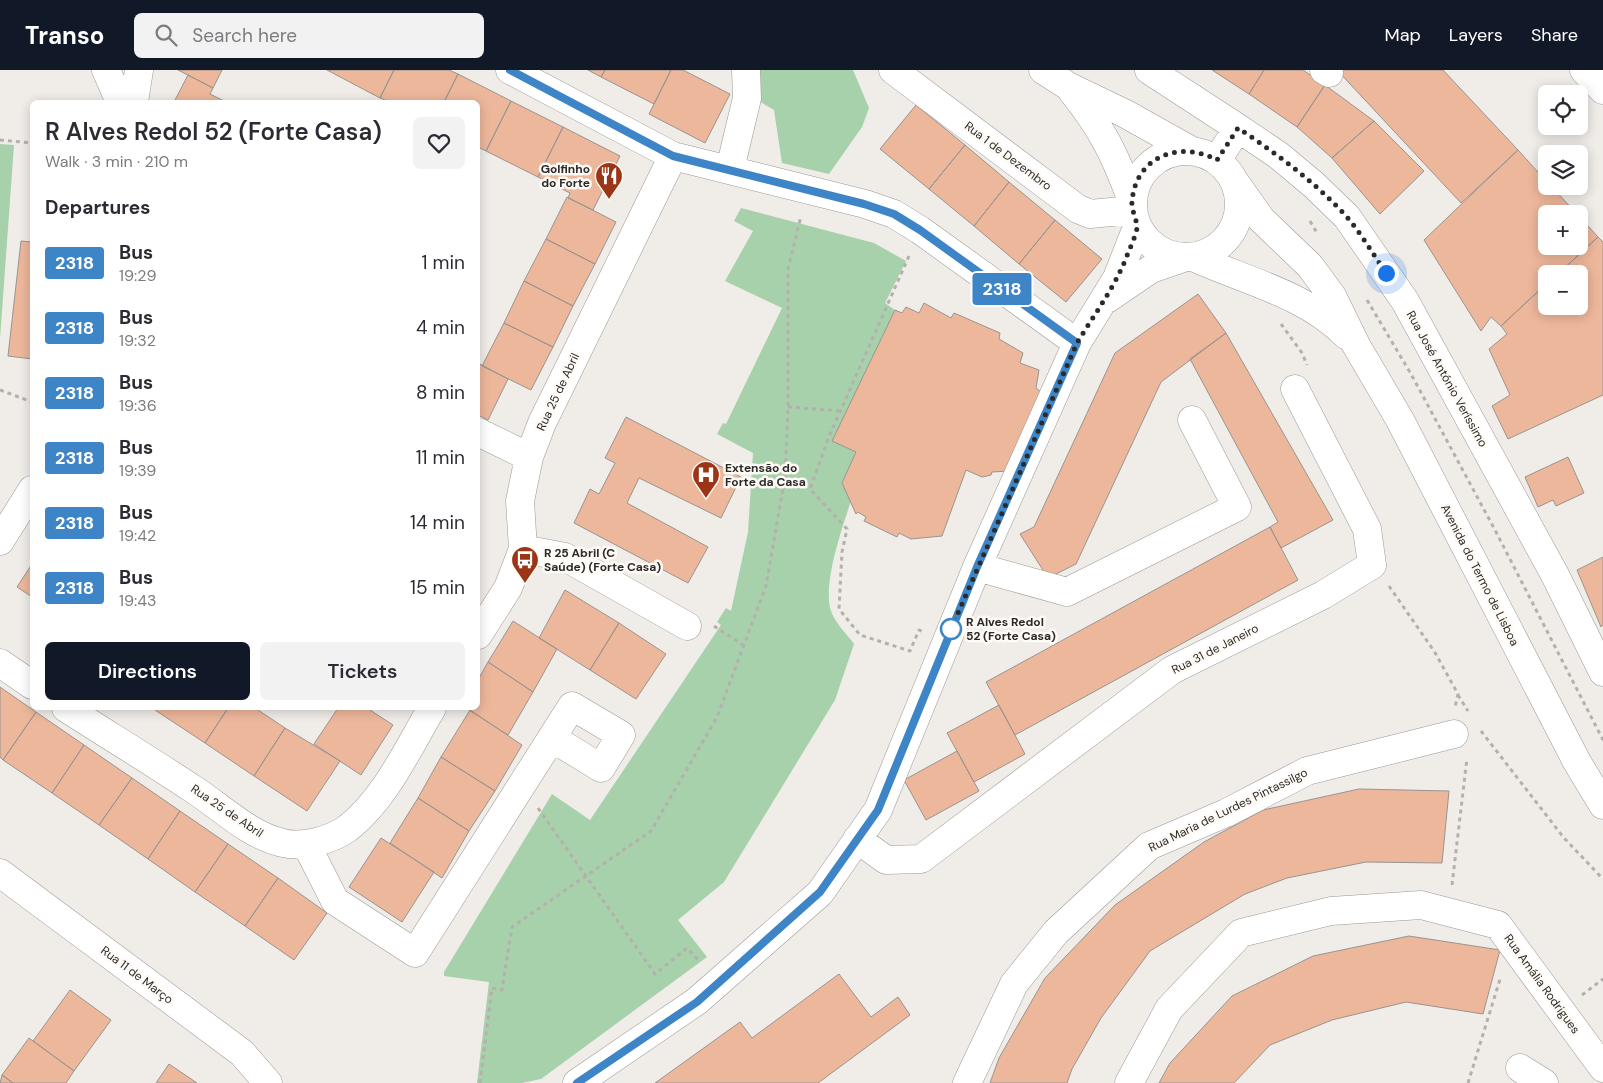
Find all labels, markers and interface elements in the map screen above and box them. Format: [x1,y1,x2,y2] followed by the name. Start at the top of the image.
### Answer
[134,13,484,58] search box
[25,20,104,51] text: Transo
[152,21,180,49] icon: search
[192,23,297,48] text: Search here
[1385,23,1421,47] text: Map
[1449,23,1503,47] text: Layers
[1531,23,1578,47] text: Share
[1538,85,1588,315] map controls
[1538,85,1588,135] button: locate
[45,116,382,147] text: R Alves Redol 52 (Forte Casa)
[413,117,465,169] button: heart
[961,118,1055,194] street label: Rua 1 de Dezembro
[1538,145,1588,195] button: layers
[45,151,188,172] text: Walk · 3 min · 210 m
[541,161,590,191] place label: Golfinho do Forte
[594,161,624,200] restaurant icon: Golfinho do Forte
[45,195,150,220] text: Departures
[1538,205,1588,255] button: +
[119,240,153,265] text: Bus
[422,250,465,275] text: 1 min
[55,251,94,275] text: 2318
[1374,261,1399,286] your location
[119,265,156,286] text: 19:29
[1538,265,1588,315] button: −
[967,273,1037,305] line badge: 2318
[982,277,1022,301] text: 2318
[119,305,153,330] text: Bus
[1403,308,1491,450] street label: Rua José António Veríssimo
[416,315,465,340] text: 4 min
[55,316,94,340] text: 2318
[119,330,156,351] text: 19:32
[533,350,583,434] street label: Rua 25 de Abril
[119,370,153,395] text: Bus
[416,380,465,405] text: 8 min
[55,381,94,405] text: 2318
[119,395,157,416] text: 19:36
[119,435,153,460] text: Bus
[416,445,465,470] text: 11 min
[55,446,94,470] text: 2318
[119,460,156,481] text: 19:39
[691,460,721,499] hospital icon: Extensão do Forte da Casa
[725,460,806,490] place label: Extensão do Forte da Casa
[119,500,153,525] text: Bus
[1437,501,1523,649] street label: Avenida do Termo de Lisboa
[410,510,465,535] text: 14 min
[55,511,94,535] text: 2318
[119,525,156,546] text: 19:42
[510,545,540,584] bus stop icon: R 25 Abril (C Saúde) (Forte Casa)
[544,545,661,575] place label: R 25 Abril (C Saúde) (Forte Casa)
[119,565,153,590] text: Bus
[410,575,465,600] text: 15 min
[55,576,94,600] text: 2318
[119,590,157,611] text: 19:43
[966,614,1056,644] place label: R Alves Redol 52 (Forte Casa)
[940,618,962,640] marker: R Alves Redol 52 (Forte Casa)
[1169,620,1261,678] street label: Rua 31 de Janeiro
[45,642,250,700] button: Directions
[260,642,465,700] button: Tickets
[1146,764,1310,856] street label: Rua Maria de Lurdes Pintassilgo
[188,781,266,841] street label: Rua 25 de Abril
[1500,931,1584,1037] street label: Rua Amália Rodrigues
[98,943,176,1007] street label: Rua 11 de Março

